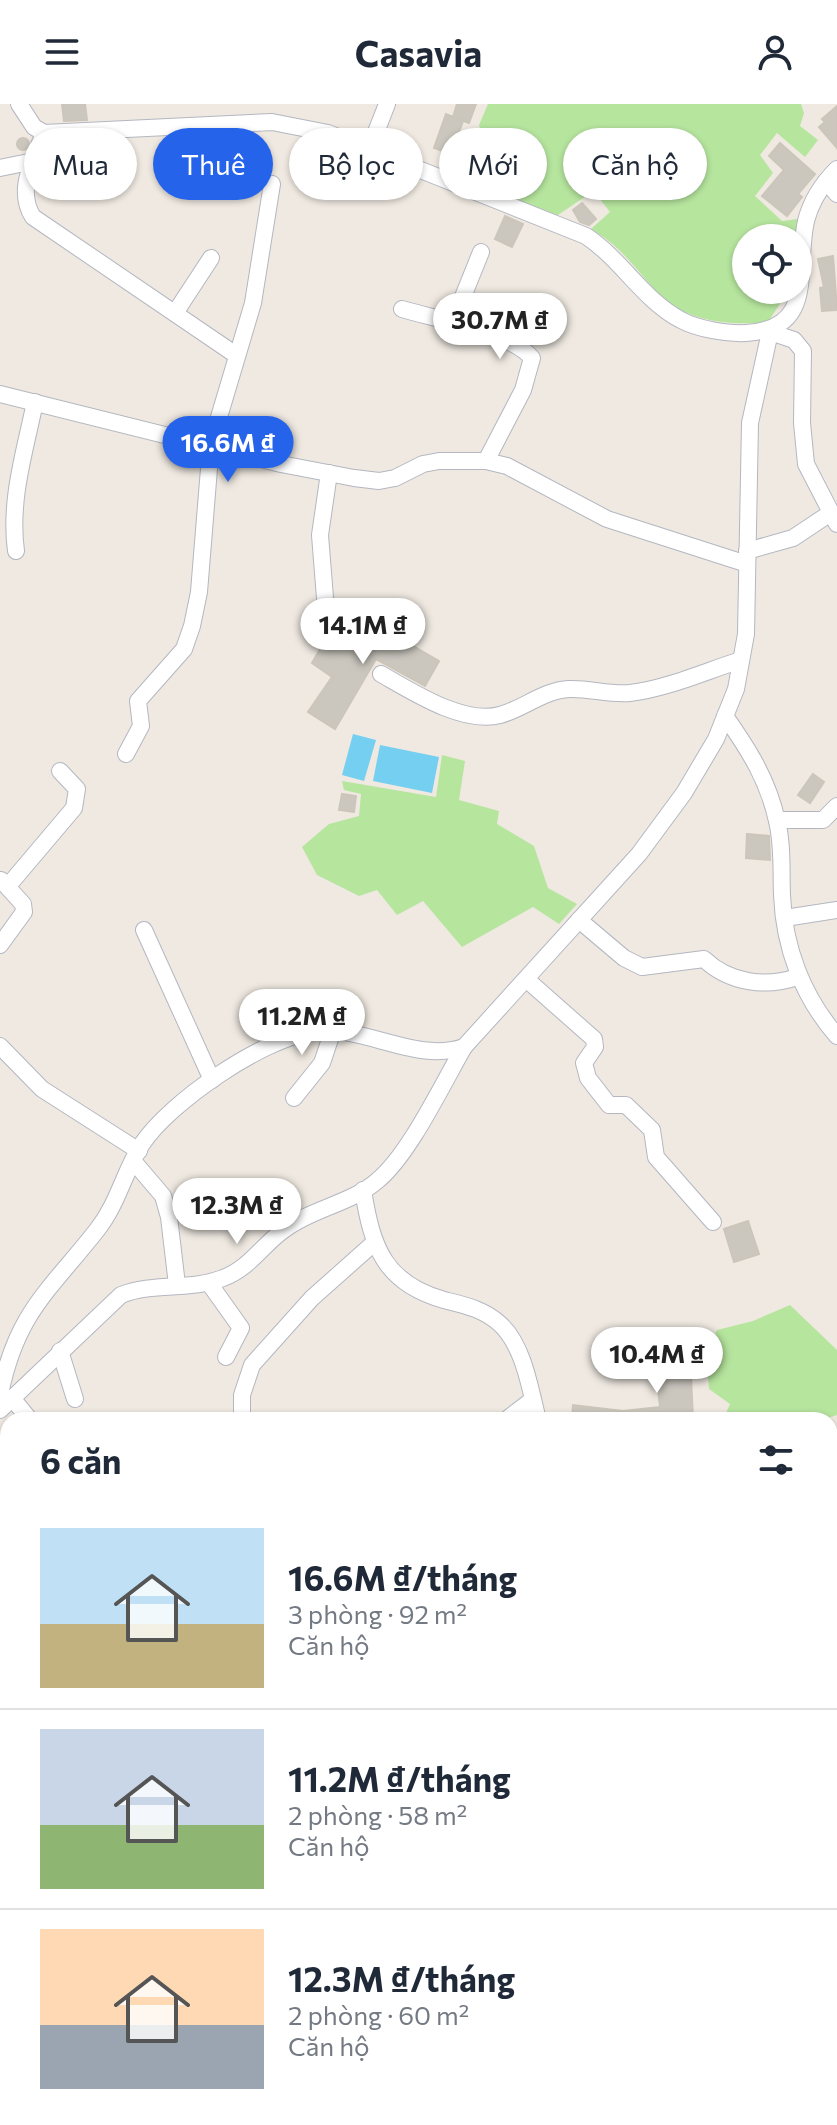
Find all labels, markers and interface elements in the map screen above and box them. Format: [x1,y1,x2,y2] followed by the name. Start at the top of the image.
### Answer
[40,30,84,74] icon: menu
[355,30,482,74] text: Casavia
[753,30,797,74] icon: person
[24,128,137,200] chip: Mua
[153,128,273,200] chip: Thuê
[289,128,423,200] chip: Bộ lọc
[439,128,547,200] chip: Mới
[563,128,707,200] chip: Căn hộ
[732,224,812,304] map controls
[732,224,812,304] button: locate
[426,293,574,361] pin: 30.7M ₫
[451,303,549,334] text: 30.7M ₫
[154,416,302,484] pin: 16.6M ₫
[181,426,275,457] text: 16.6M ₫
[289,598,437,666] pin: 14.1M ₫
[318,608,408,639] text: 14.1M ₫
[228,989,376,1057] pin: 11.2M ₫
[257,999,347,1030] text: 11.2M ₫
[163,1178,311,1246] pin: 12.3M ₫
[190,1188,284,1219] text: 12.3M ₫
[583,1327,731,1395] pin: 10.4M ₫
[609,1337,705,1368] text: 10.4M ₫
[754,1438,798,1482] icon: filters
[40,1439,121,1481] text: 6 căn
[288,1556,517,1598] text: 16.6M ₫/tháng
[104,1560,200,1656] icon: home
[288,1598,467,1629] text: 3 phòng · 92 m²
[288,1629,370,1660] text: Căn hộ
[288,1757,511,1799] text: 11.2M ₫/tháng
[104,1761,200,1857] icon: home
[288,1799,467,1830] text: 2 phòng · 58 m²
[288,1830,370,1861] text: Căn hộ
[288,1957,515,1999] text: 12.3M ₫/tháng
[104,1961,200,2057] icon: home
[288,1999,469,2030] text: 2 phòng · 60 m²
[288,2030,370,2061] text: Căn hộ

